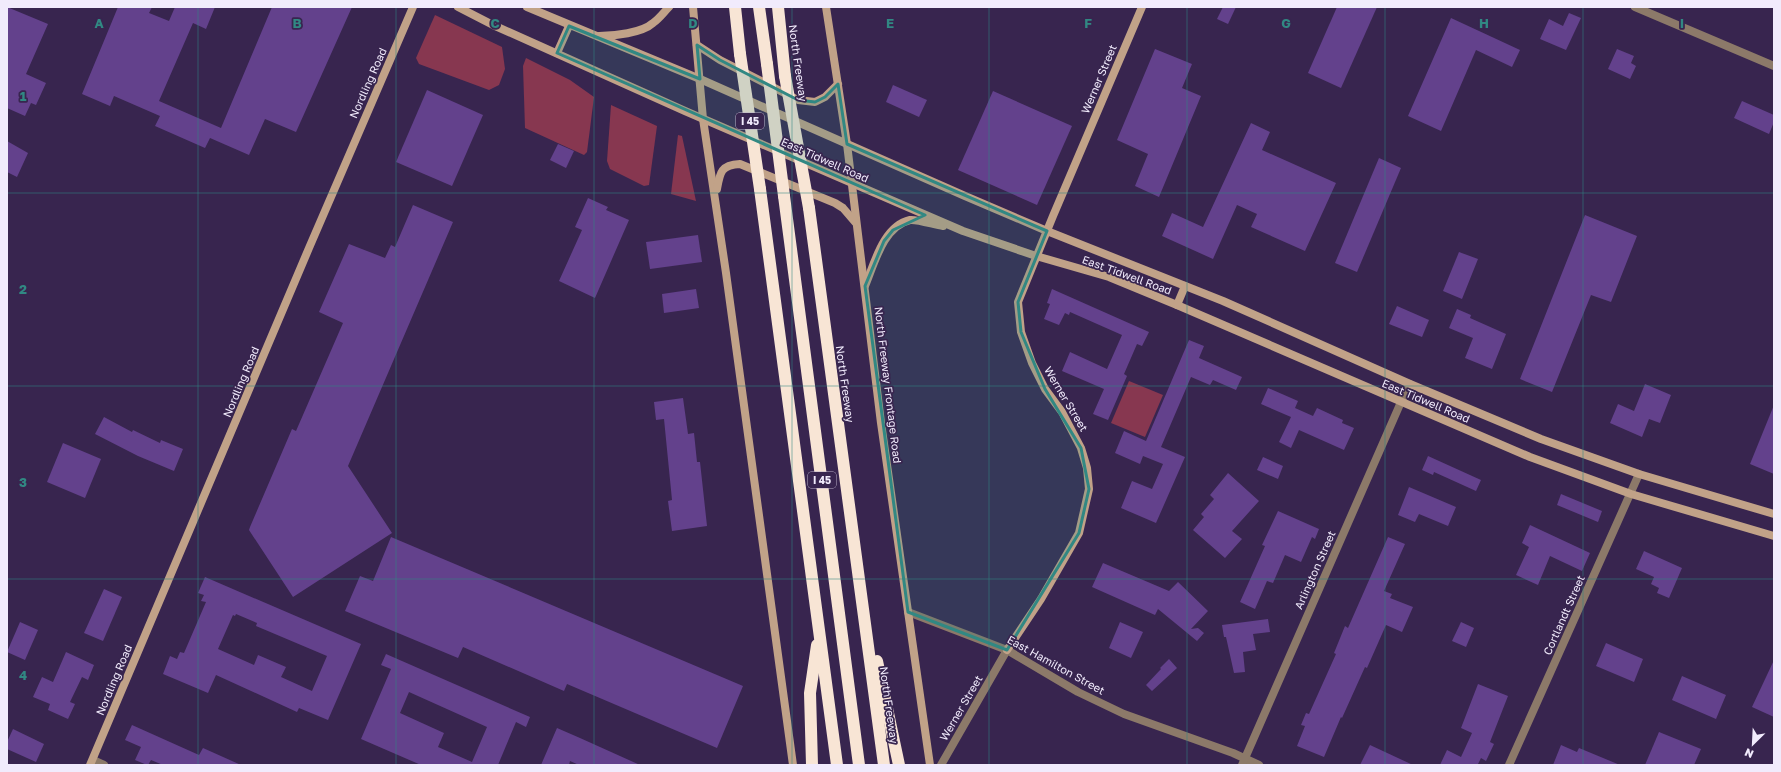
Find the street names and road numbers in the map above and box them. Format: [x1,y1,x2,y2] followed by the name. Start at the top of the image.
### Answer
[787,24,810,102] street label: North Freeway
[1078,42,1119,115] street label: Werner Street
[346,46,389,120] street label: Nordling Road
[736,113,764,129] road number: I 45
[780,134,871,185] street label: East Tidwell Road
[1081,252,1174,297] street label: East Tidwell Road
[872,306,905,464] street label: North Freeway Frontage Road
[220,344,261,419] street label: Nordling Road
[834,345,857,423] street label: North Freeway
[1042,364,1091,434] street label: Werner Street
[1380,376,1472,425] street label: East Tidwell Road
[808,472,836,488] road number: I 45
[1291,528,1338,611] street label: Arlington Street
[1540,573,1587,657] street label: Cortlandt Street
[1005,632,1107,697] street label: East Hamilton Street
[93,642,134,717] street label: Nordling Road
[878,666,901,744] street label: North Freeway
[937,673,985,743] street label: Werner Street

